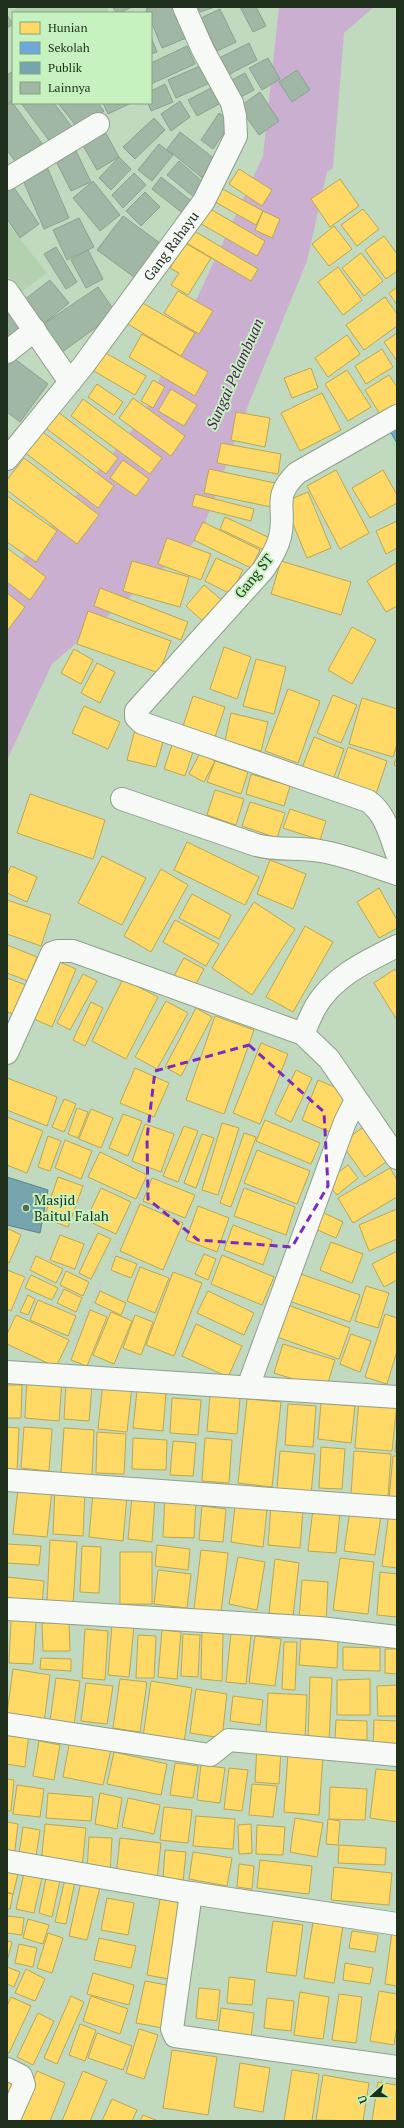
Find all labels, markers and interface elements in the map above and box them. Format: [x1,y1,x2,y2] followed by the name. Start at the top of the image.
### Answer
[12,12,152,104] legend
[48,20,88,35] text: Hunian
[48,40,90,55] text: Sekolah
[48,60,83,75] text: Publik
[48,80,91,95] text: Lainnya
[139,207,203,284] street label: Gang Rahayu
[201,315,268,432] water label: Sungai Pelambuan
[230,549,278,602] street label: Gang ST
[34,1190,109,1225] place label: Masjid Baitul Falah
[21,1203,31,1213] marker: Masjid Baitul Falah
[352,2076,392,2116] north arrow
[355,2093,371,2106] text: U

